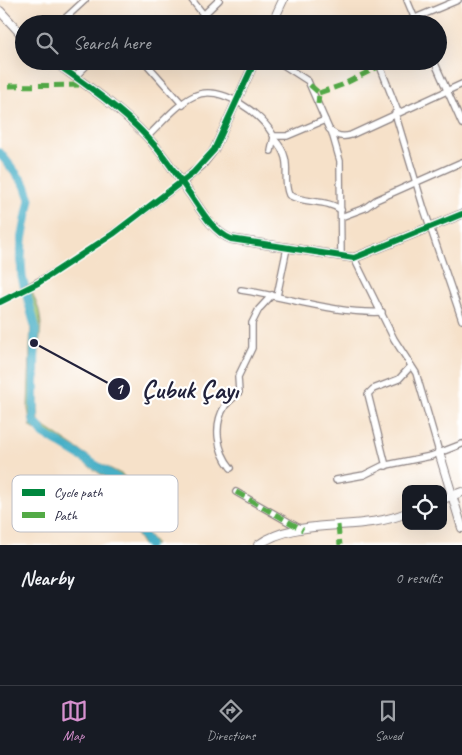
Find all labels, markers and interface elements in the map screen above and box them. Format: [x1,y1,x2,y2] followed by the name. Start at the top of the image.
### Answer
[15,15,447,70] search box
[33,29,61,57] icon: search
[73,31,150,55] text: Search here
[107,368,248,409] callout: Çubuk Çayı
[142,373,240,406] text: Çubuk Çayı
[116,380,125,399] text: 1
[12,475,178,532] legend
[54,484,103,501] text: Cycle path
[402,485,447,530] map controls
[402,485,447,530] button: locate
[54,507,78,524] text: Path
[20,565,73,591] text: Nearby
[395,568,442,588] text: 0 results
[60,697,88,744] tab: Map
[207,697,255,744] tab: Directions
[374,697,402,744] tab: Saved

